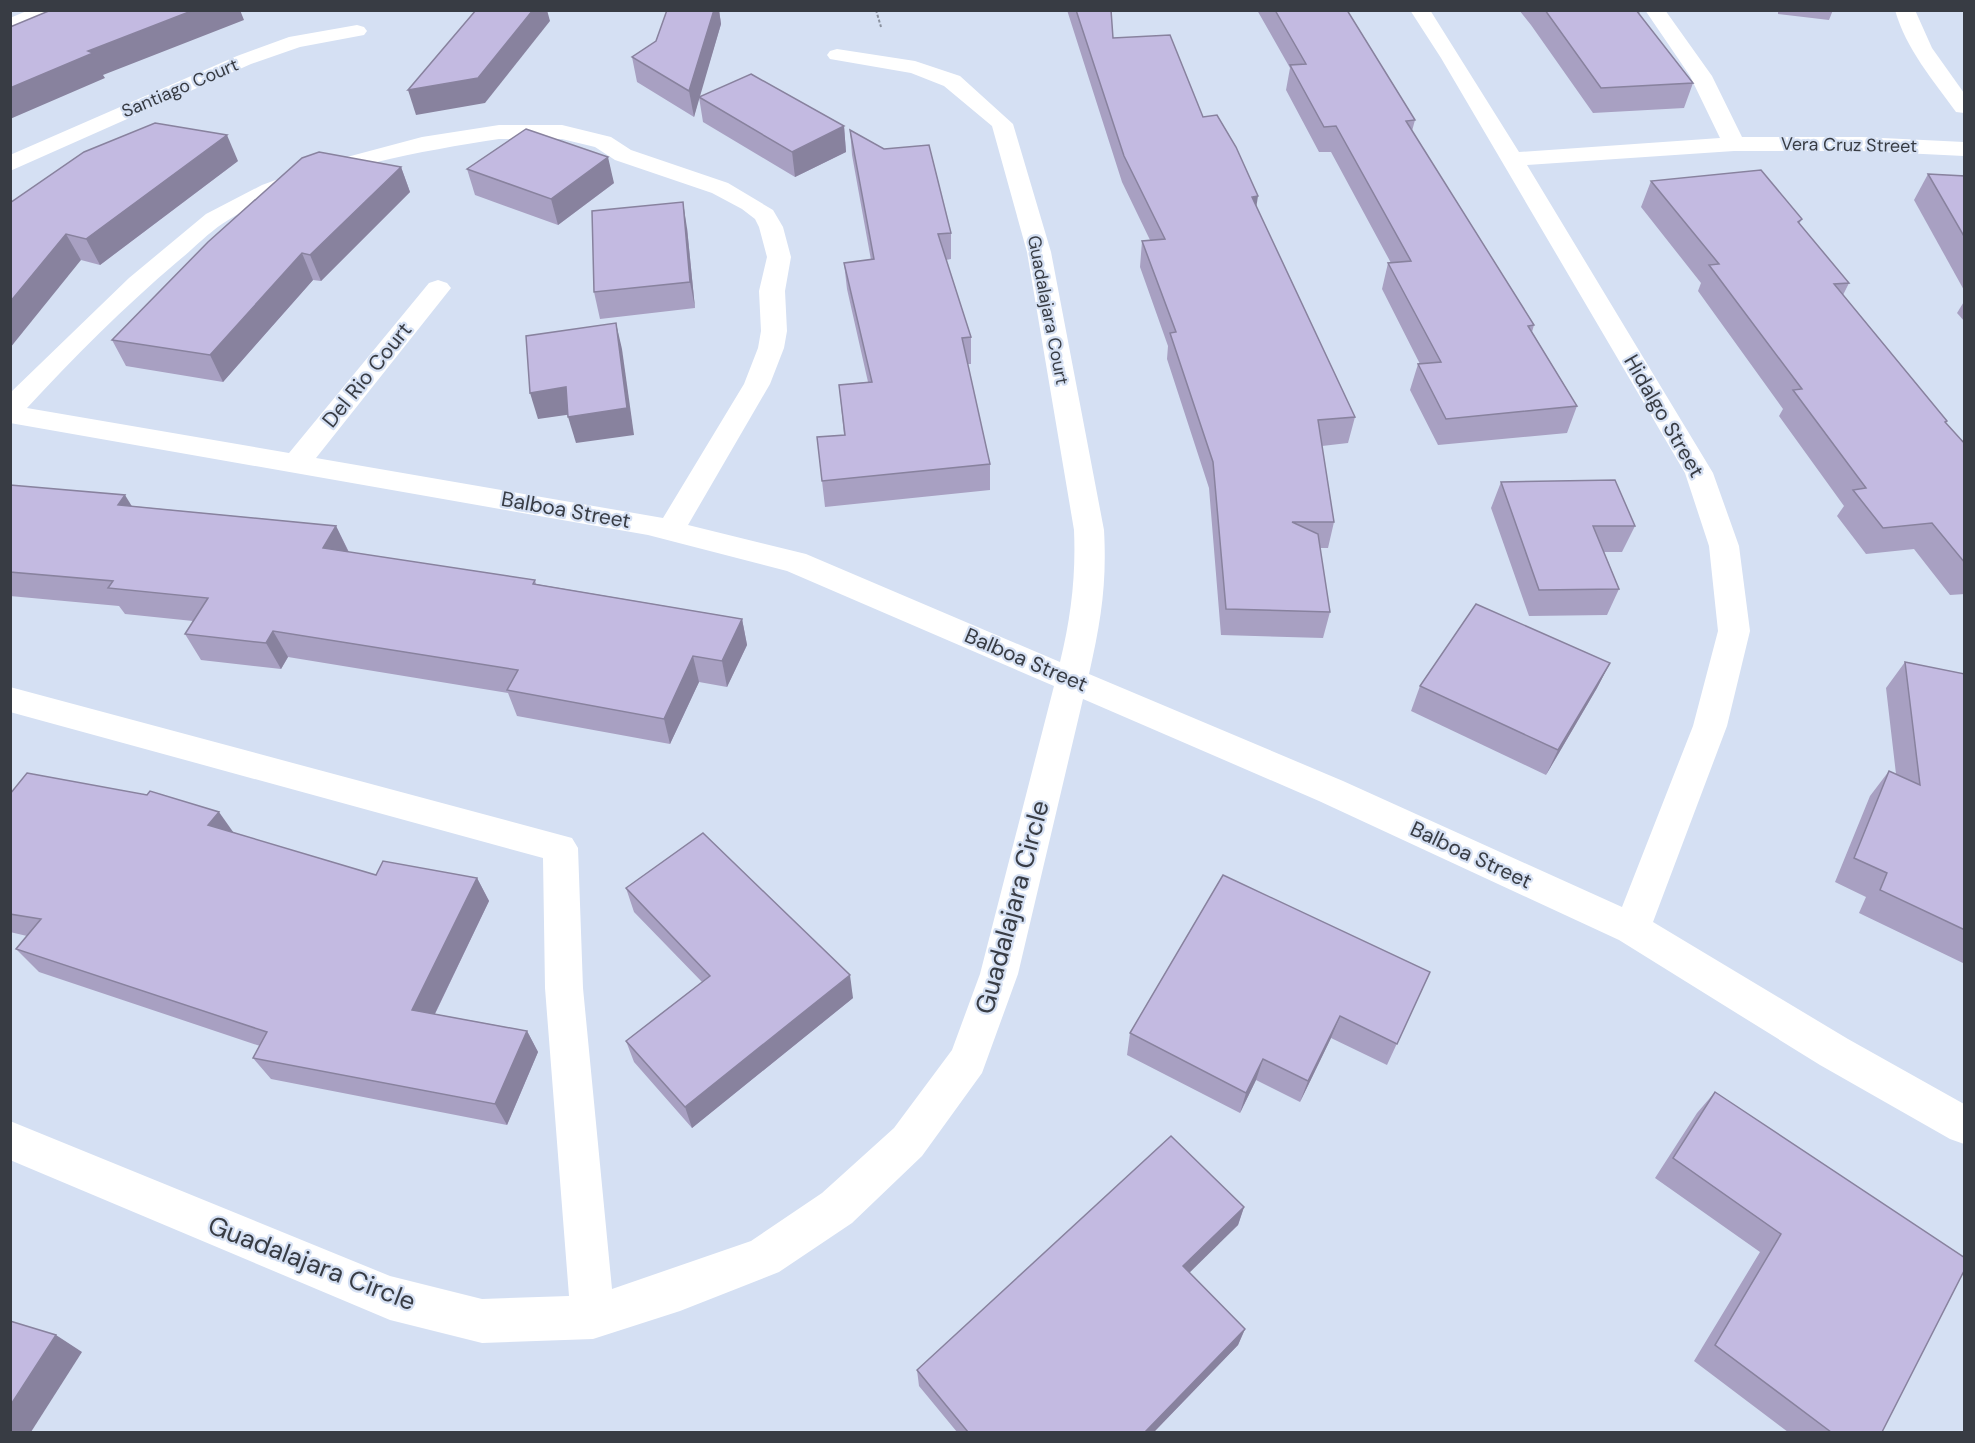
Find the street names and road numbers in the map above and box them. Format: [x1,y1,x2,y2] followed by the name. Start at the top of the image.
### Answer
[118,53,242,123] street label: Santiago Court
[1781,132,1917,158] street label: Vera Cruz Street
[1022,233,1074,387] street label: Guadalajara Court
[316,317,418,433] street label: Del Rio Court
[1618,349,1710,483] street label: Hidalgo Street
[499,485,633,535] street label: Balboa Street
[960,622,1092,698] street label: Balboa Street
[967,796,1057,1018] street label: Guadalajara Circle
[1406,815,1536,895] street label: Balboa Street
[203,1208,421,1318] street label: Guadalajara Circle

